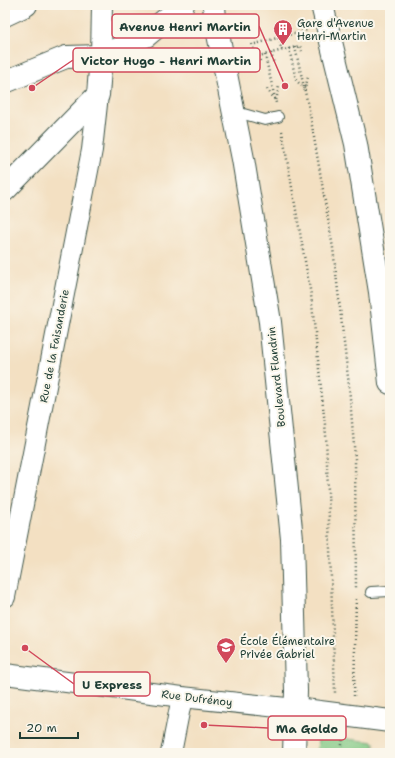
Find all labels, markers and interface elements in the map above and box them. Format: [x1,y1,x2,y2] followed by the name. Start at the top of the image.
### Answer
[112,14,259,38] callout: Avenue Henri Martin
[297,16,374,44] place label: Gare d'Avenue Henri-Martin
[272,18,294,46] building icon: Gare d'Avenue Henri-Martin
[119,19,251,35] text: Avenue Henri Martin
[73,48,260,72] callout: Victor Hugo - Henri Martin
[81,53,251,69] text: Victor Hugo - Henri Martin
[36,288,73,404] street label: Rue de la Faisanderie
[264,326,289,428] street label: Boulevard Flandrin
[240,633,335,662] place label: École Élémentaire Privée Gabriel
[215,636,237,664] school or university icon: École Élémentaire Privée Gabriel
[74,672,150,696] callout: U Express
[82,677,142,693] text: U Express
[161,687,233,710] street label: Rue Dufrénoy
[20,714,78,740] scale bar
[268,716,346,740] callout: Ma Goldo
[26,720,57,736] text: 20 m
[276,721,338,737] text: Ma Goldo

